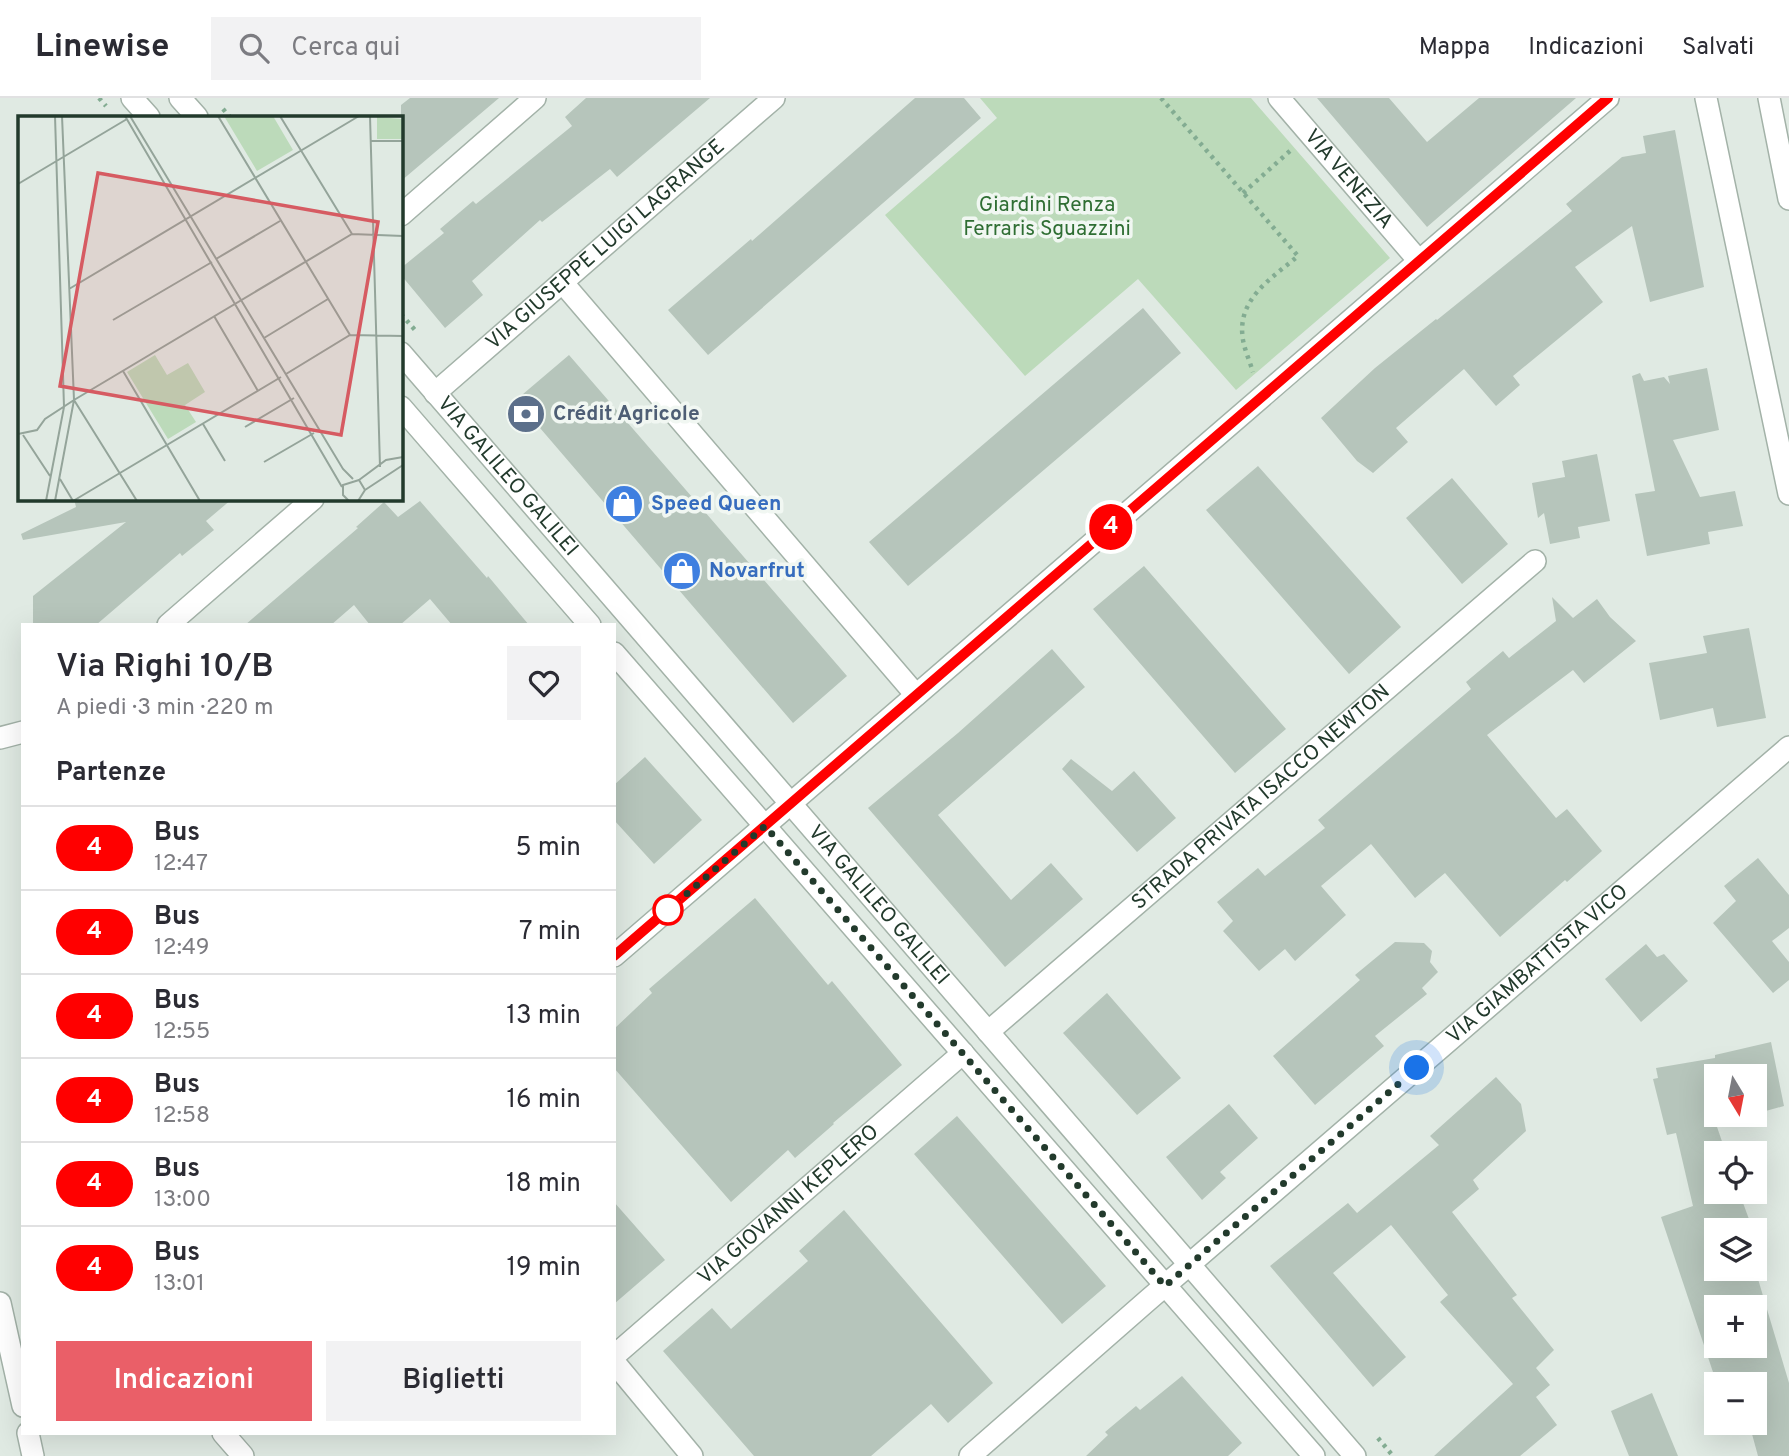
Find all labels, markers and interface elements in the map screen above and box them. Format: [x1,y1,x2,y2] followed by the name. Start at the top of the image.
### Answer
[211,17,701,80] search box
[35,27,169,69] text: Linewise
[235,29,273,67] icon: search
[291,32,400,65] text: Cerca qui
[1419,33,1490,63] text: Mappa
[1528,33,1644,63] text: Indicazioni
[1682,33,1754,63] text: Salvati
[18,116,402,500] inset map
[1298,124,1399,235] street label: VIA VENEZIA
[480,133,730,356] street label: VIA GIUSEPPE LUIGI LAGRANGE
[963,192,1131,243] park label: Giardini Renza Ferraris Sguazzini
[431,391,584,562] street label: VIA GALILEO GALILEI
[505,393,547,435] bank icon: Crédit Agricole
[553,401,700,428] place label: Crédit Agricole
[603,483,645,525] shop icon: Speed Queen
[651,491,781,518] place label: Speed Queen
[1088,504,1134,550] line badge: 4
[1103,512,1119,542] text: 4
[661,550,703,592] shop icon: Novarfrut
[709,558,805,585] place label: Novarfrut
[507,646,581,720] button: heart
[56,647,274,689] text: Via Righi 10/B
[1126,678,1396,916] street label: STRADA PRIVATA ISACCO NEWTON
[56,694,273,723] text: A piedi · 3 min · 220 m
[56,757,166,790] text: Partenze
[154,817,200,850] text: Bus
[802,820,955,991] street label: VIA GALILEO GALILEI
[515,832,581,865] text: 5 min
[87,833,102,863] text: 4
[154,850,208,879] text: 12:47
[1441,878,1634,1050] street label: VIA GIAMBATTISTA VICO
[653,895,683,925] unlabelled marker
[154,901,200,934] text: Bus
[519,916,581,949] text: 7 min
[87,917,102,947] text: 4
[154,934,210,963] text: 12:49
[154,985,200,1018] text: Bus
[506,1000,581,1033] text: 13 min
[87,1001,102,1031] text: 4
[154,1018,210,1047] text: 12:55
[1399,1050,1434,1085] your location
[1704,1064,1768,1127] north arrow
[1704,1064,1767,1435] map controls
[154,1069,200,1102] text: Bus
[506,1084,581,1117] text: 16 min
[87,1085,102,1115] text: 4
[154,1102,210,1131] text: 12:58
[692,1119,885,1291] street label: VIA GIOVANNI KEPLERO
[1704,1141,1767,1204] button: locate
[154,1153,200,1186] text: Bus
[506,1168,581,1201] text: 18 min
[87,1169,102,1199] text: 4
[154,1186,211,1215] text: 13:00
[1704,1218,1767,1281] button: layers
[154,1237,200,1270] text: Bus
[506,1252,581,1285] text: 19 min
[87,1253,102,1283] text: 4
[154,1270,205,1299] text: 13:01
[1704,1295,1767,1358] button: +
[56,1341,312,1421] button: Indicazioni
[326,1341,581,1421] button: Biglietti
[1704,1372,1767,1435] button: −

